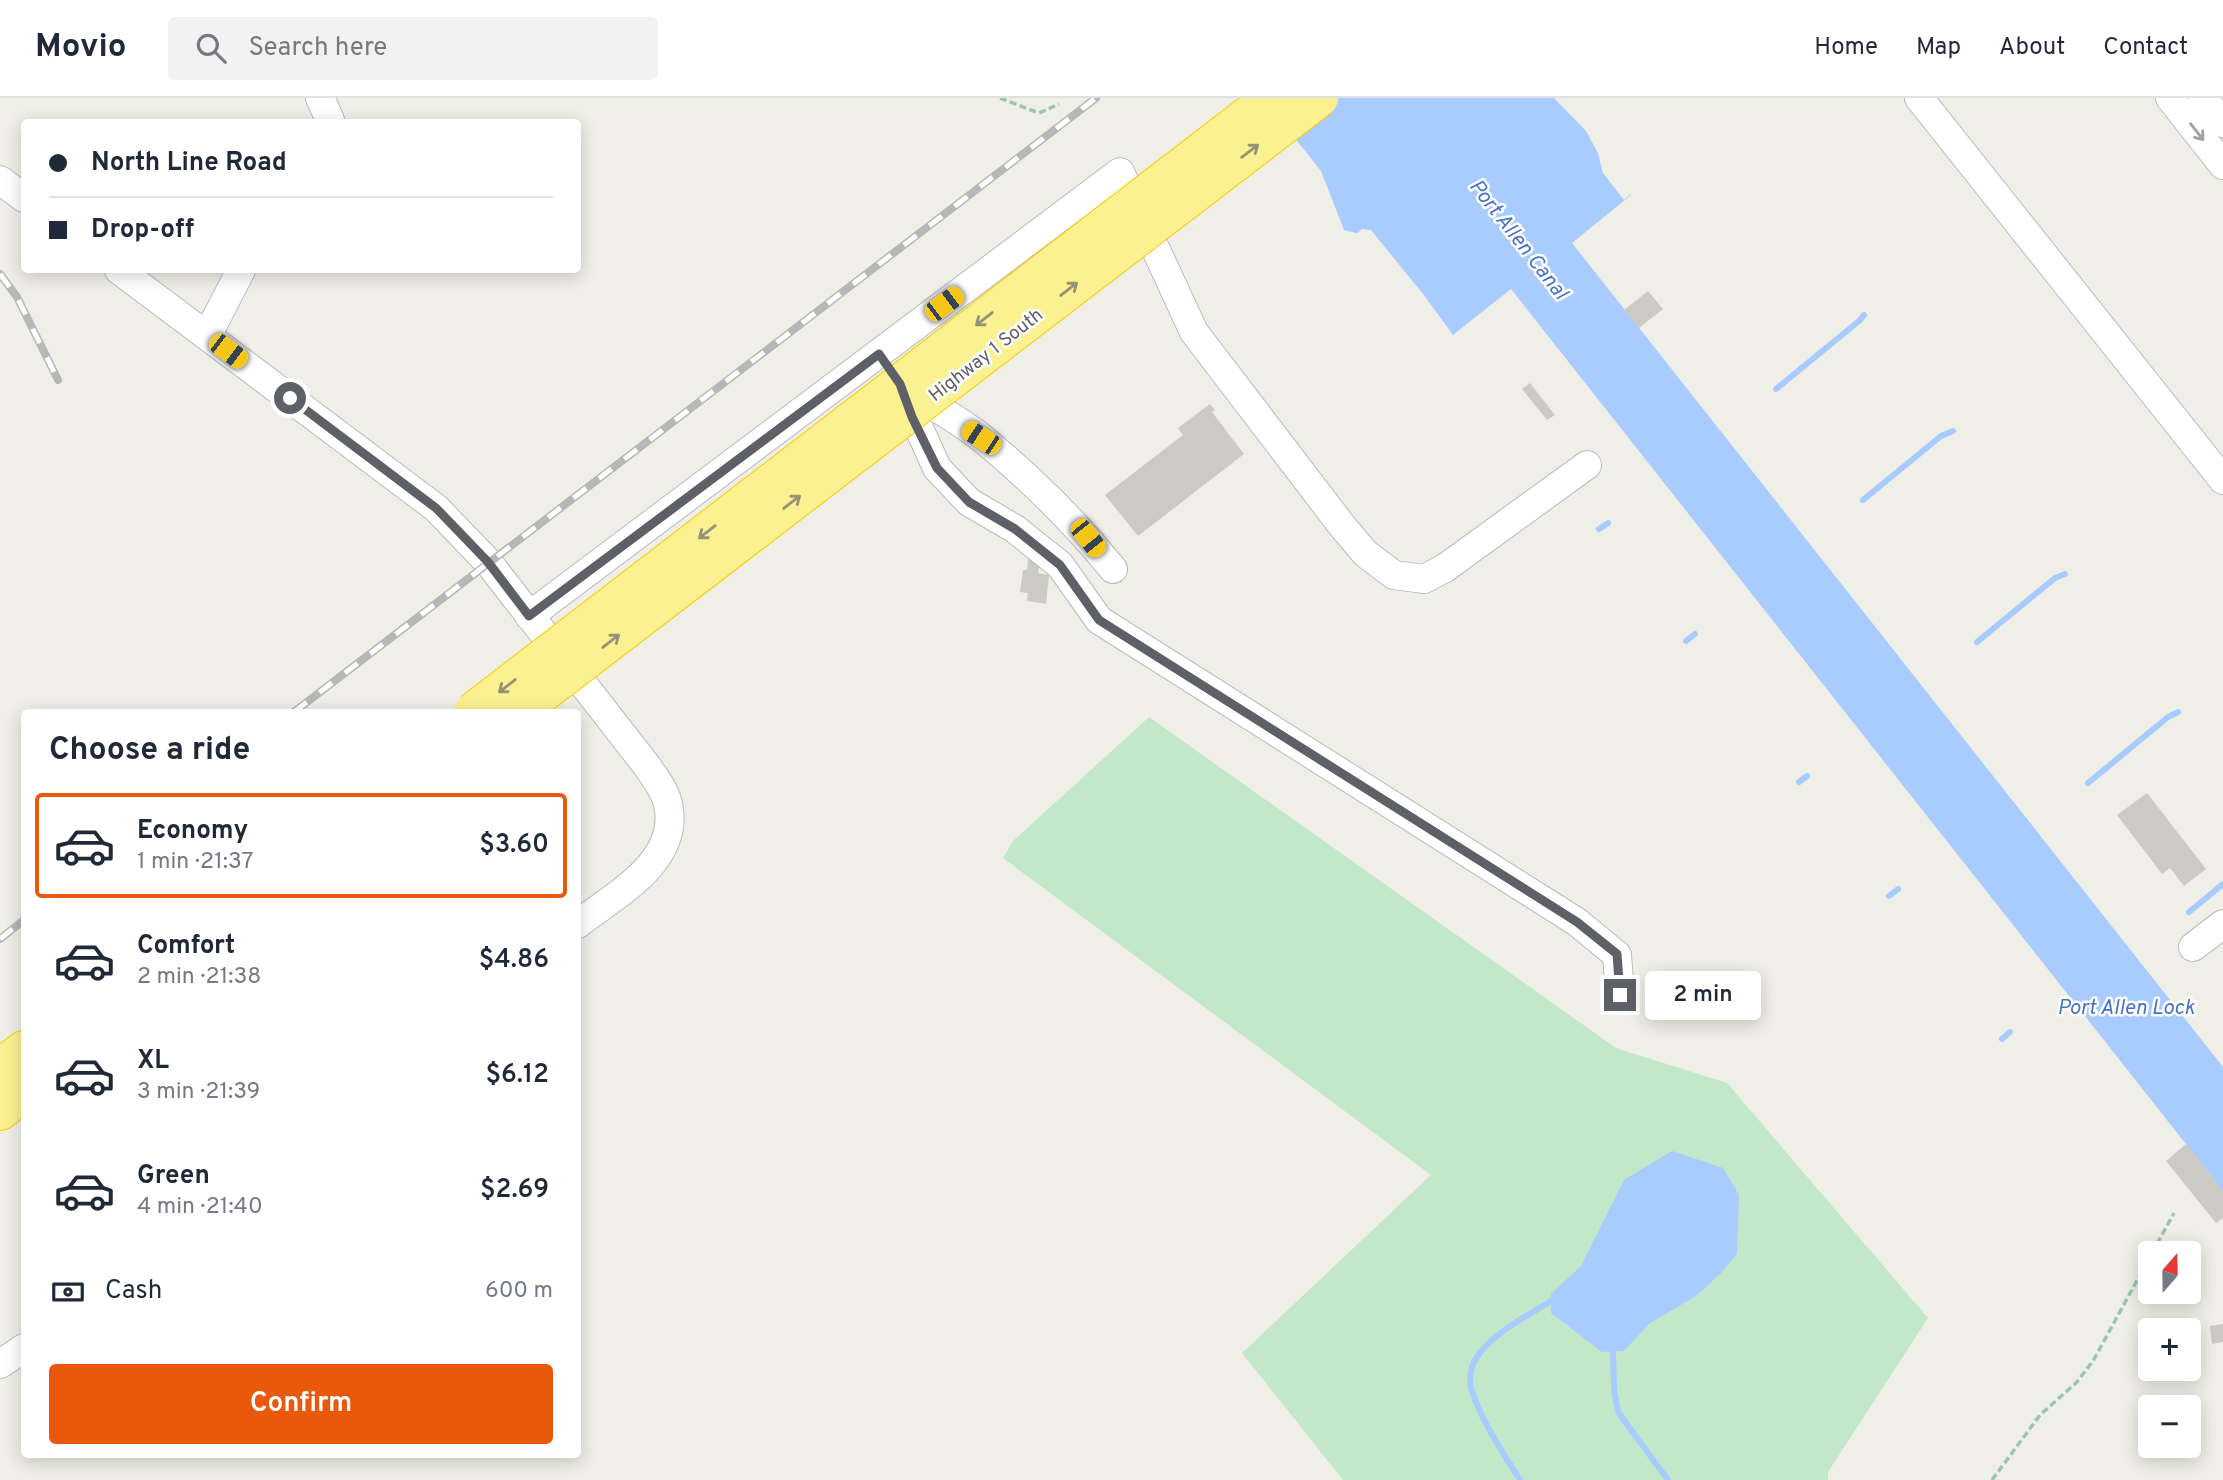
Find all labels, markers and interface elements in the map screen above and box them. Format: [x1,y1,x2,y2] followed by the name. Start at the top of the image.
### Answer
[168,17,658,80] search box
[35,27,126,69] text: Movio
[192,29,230,67] icon: search
[248,32,387,65] text: Search here
[1814,33,1878,63] text: Home
[1916,33,1961,63] text: Map
[1999,33,2065,63] text: About
[2103,33,2188,63] text: Contact
[2189,122,2204,140] one-way arrow
[1240,143,1259,158] one-way arrow
[91,147,287,180] text: North Line Road
[1462,174,1574,307] water label: Port Allen Canal
[91,214,194,247] text: Drop-off
[1060,282,1078,297] one-way arrow
[921,283,968,325] car
[924,303,1048,408] street label: Highway 1 South
[975,311,994,326] one-way arrow
[205,330,252,372] car
[274,382,306,414] route start
[958,418,1005,458] car
[782,495,800,510] one-way arrow
[1067,515,1110,561] car
[698,525,717,540] one-way arrow
[602,633,620,648] one-way arrow
[499,679,517,694] one-way arrow
[49,731,250,771] text: Choose a ride
[53,814,116,877] icon: car
[137,815,248,848] text: Economy
[479,829,549,862] text: $3.60
[137,848,254,877] text: 1 min · 21:37
[53,929,116,992] icon: car
[137,930,235,963] text: Comfort
[479,944,549,977] text: $4.86
[137,963,261,992] text: 2 min · 21:38
[1644,970,1760,1020] callout: 2 min
[1604,979,1636,1011] route end
[1673,981,1733,1010] text: 2 min
[2057,995,2195,1022] water label: Port Allen Lock
[53,1044,116,1107] icon: car
[137,1045,169,1078] text: XL
[485,1059,549,1092] text: $6.12
[137,1078,260,1107] text: 3 min · 21:39
[53,1159,116,1222] icon: car
[137,1160,210,1193] text: Green
[480,1174,549,1207] text: $2.69
[137,1193,263,1222] text: 4 min · 21:40
[2138,1241,2202,1304] north arrow
[2138,1241,2201,1458] map controls
[49,1273,87,1311] icon: cash
[105,1275,162,1308] text: Cash
[485,1277,553,1306] text: 600 m
[2138,1318,2201,1381] button: +
[49,1364,553,1444] button: Confirm
[2138,1395,2201,1458] button: −

